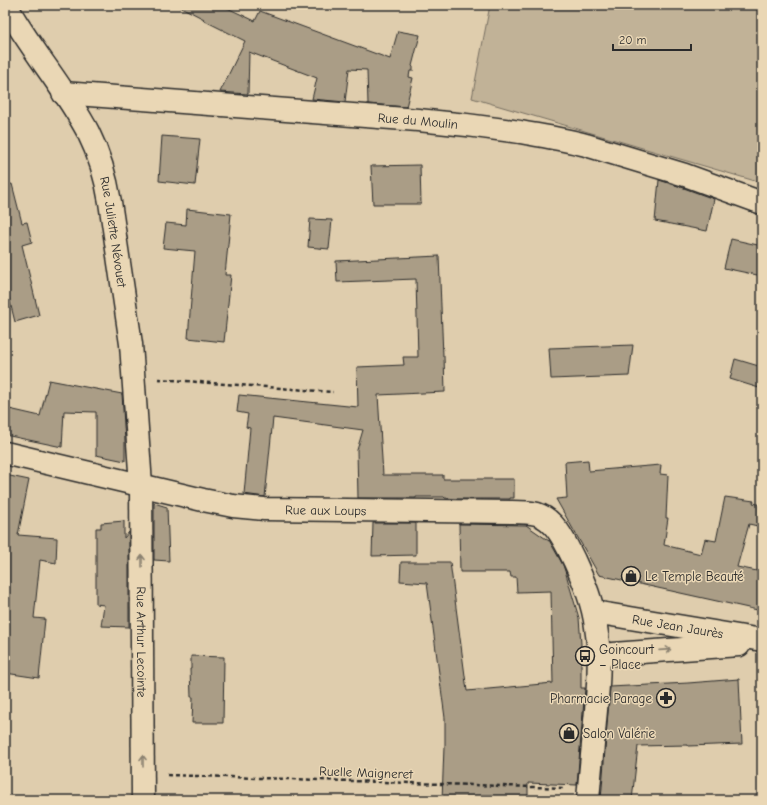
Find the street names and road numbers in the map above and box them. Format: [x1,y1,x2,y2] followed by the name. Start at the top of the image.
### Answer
[377,110,459,132] street label: Rue du Moulin
[97,175,130,290] street label: Rue Juliette Névouet
[285,502,366,518] street label: Rue aux Loups
[134,587,149,698] street label: Rue Arthur Lecointe
[631,612,724,641] street label: Rue Jean Jaurès
[319,763,414,782] street label: Ruelle Maigneret

